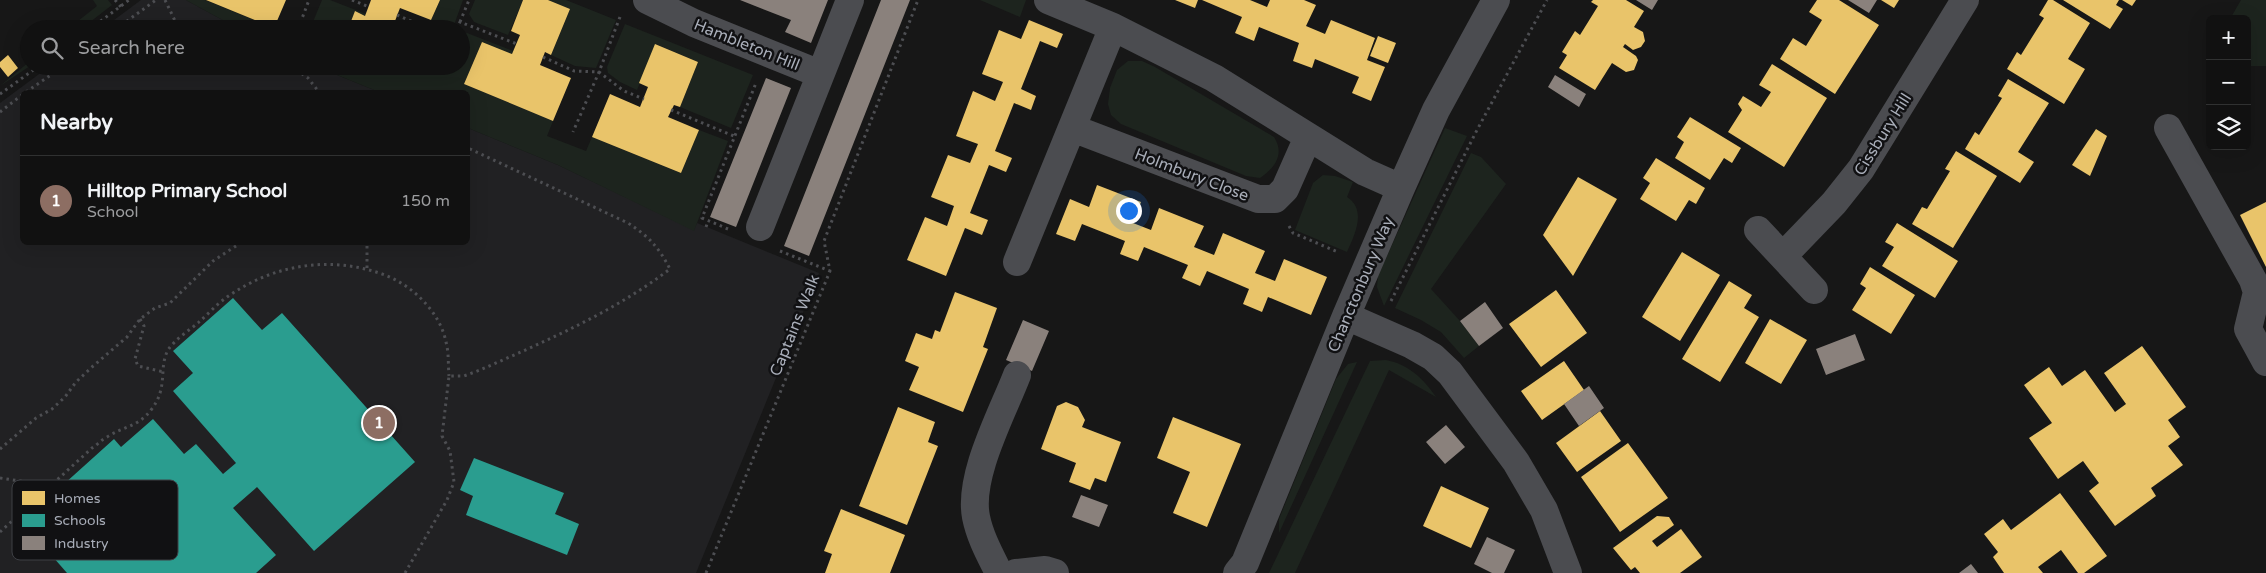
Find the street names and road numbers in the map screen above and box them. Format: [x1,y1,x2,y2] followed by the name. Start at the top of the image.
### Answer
[691,15,802,75] street label: Hambleton Hill
[1850,90,1916,179] street label: Cissbury Hill
[1132,144,1251,206] street label: Holmbury Close
[1323,213,1399,355] street label: Chanctonbury Way
[765,271,825,379] street label: Captains Walk

